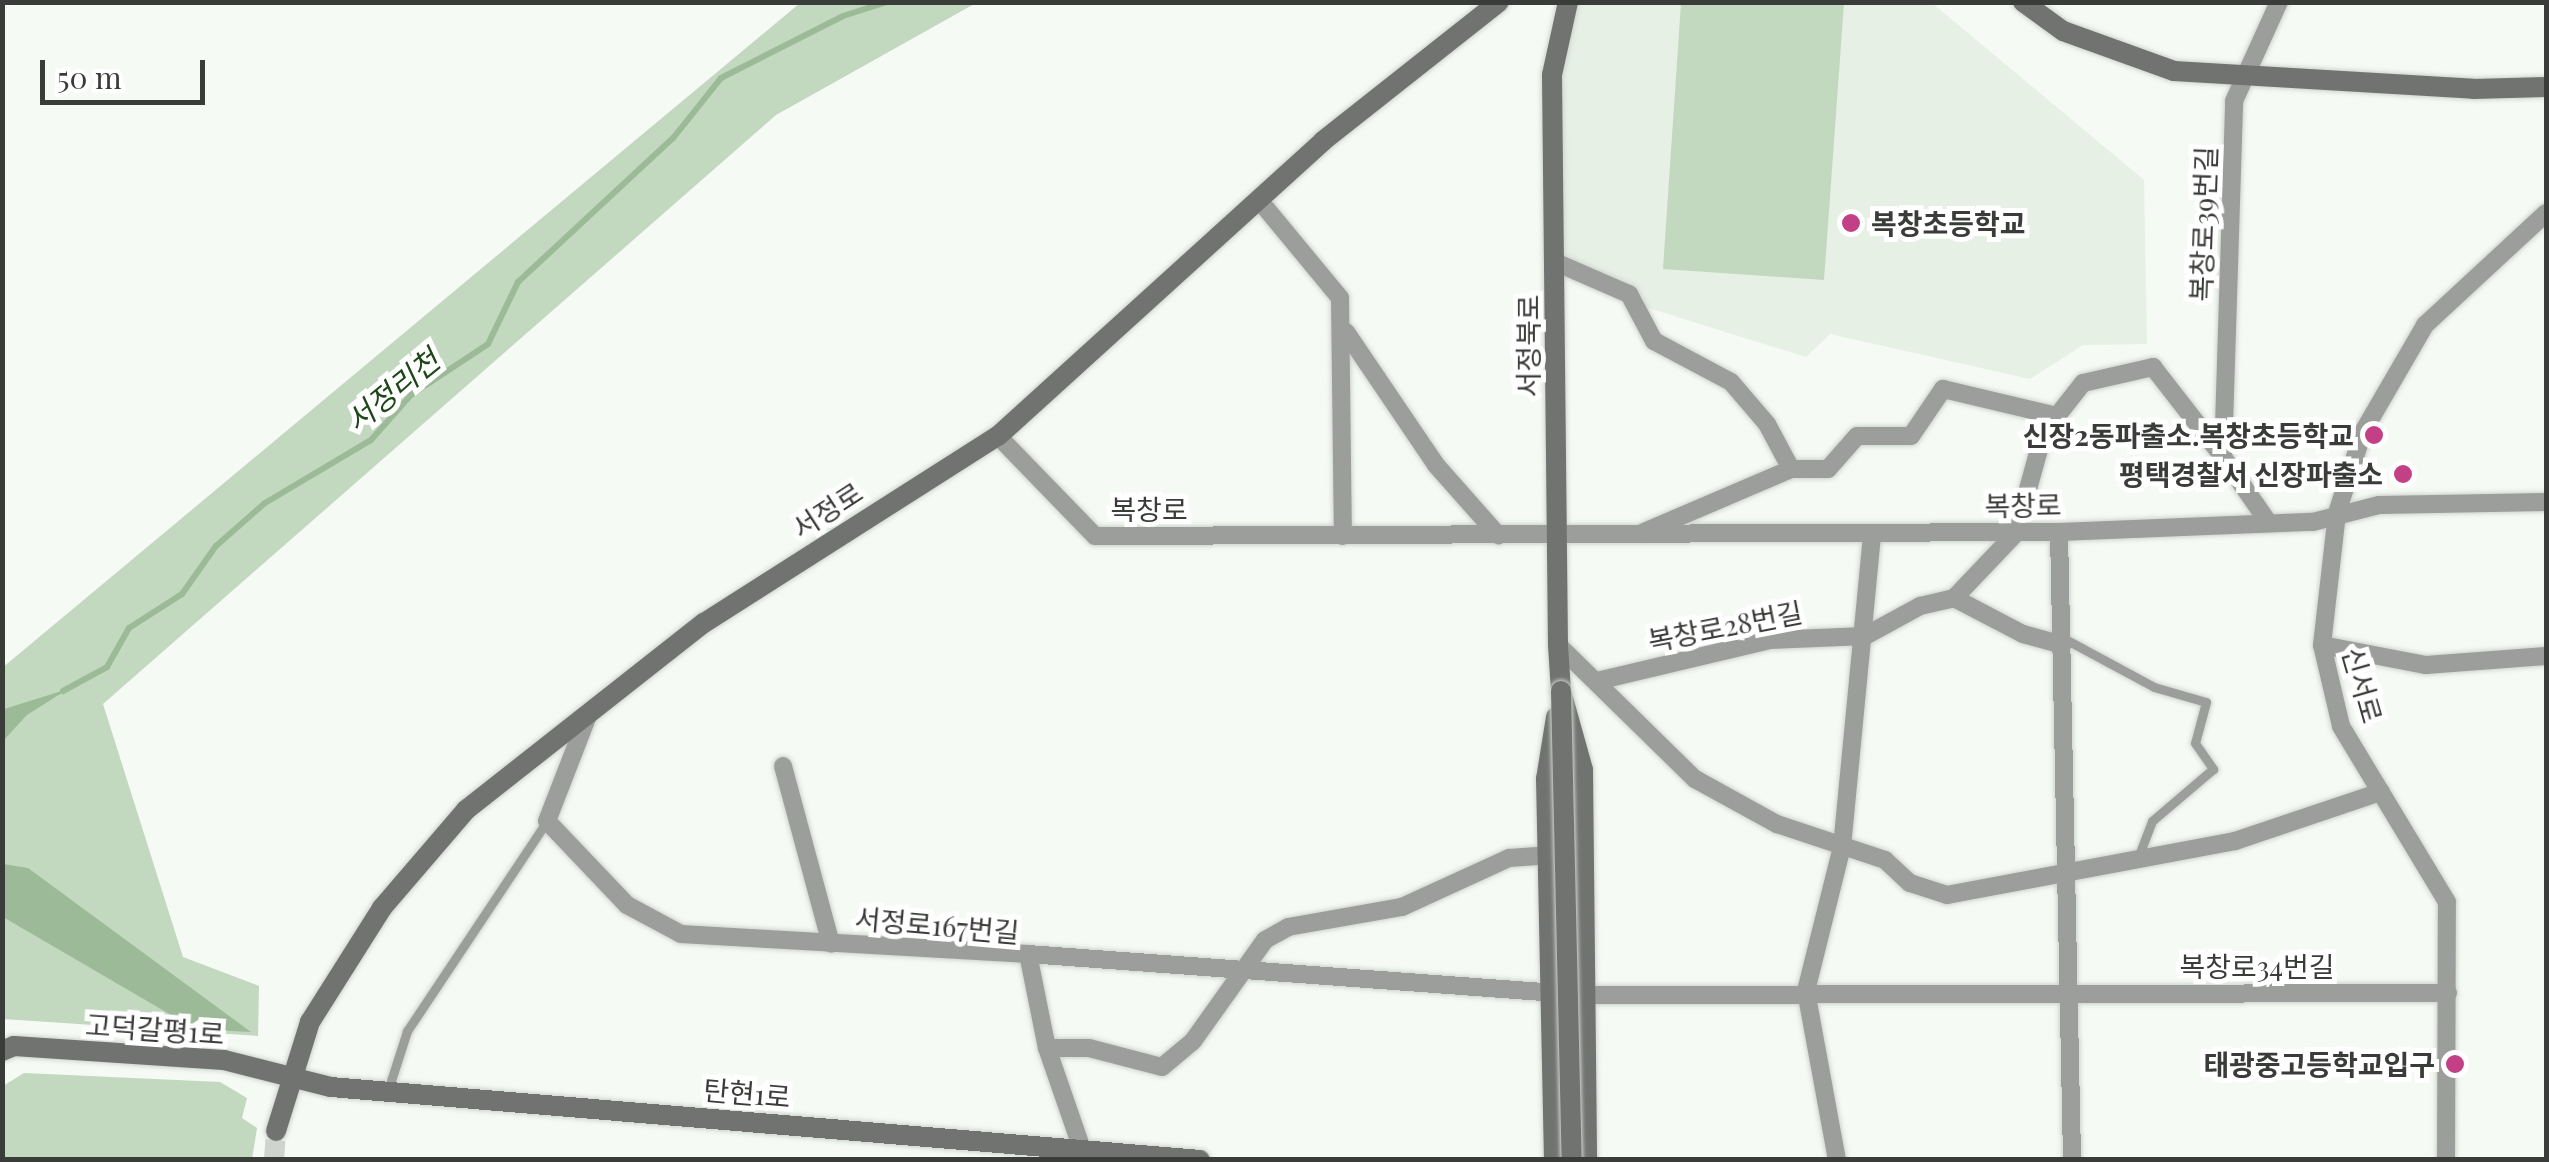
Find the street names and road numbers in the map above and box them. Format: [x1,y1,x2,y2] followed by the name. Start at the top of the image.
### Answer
[2183,146,2223,302] street label: 복창로39번길
[1511,294,1545,398] street label: 서정북로
[785,475,869,545] street label: 서정로
[1984,488,2062,522] street label: 복창로
[1110,492,1188,526] street label: 복창로
[1645,595,1805,657] street label: 복창로28번길
[2336,643,2390,727] street label: 신서로
[853,901,1021,949] street label: 서정로167번길
[2179,949,2335,983] street label: 복창로34번길
[84,1007,226,1051] street label: 고덕갈평1로
[702,1072,792,1114] street label: 탄현1로

